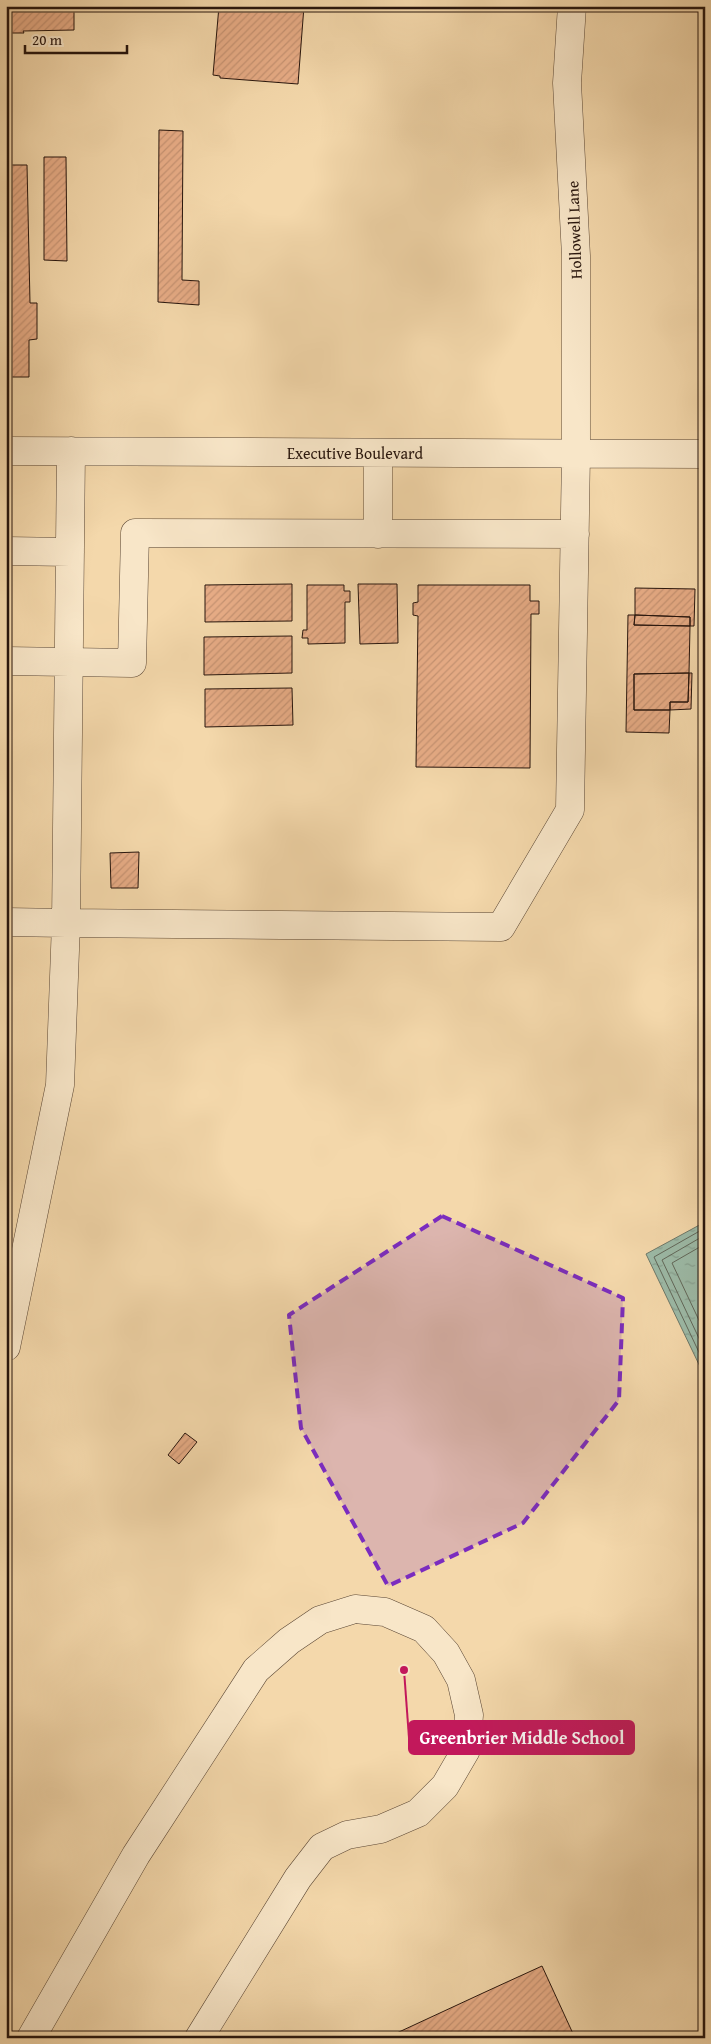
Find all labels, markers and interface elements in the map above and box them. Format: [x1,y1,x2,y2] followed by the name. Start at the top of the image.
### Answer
[25,22,128,54] scale bar
[32,29,63,50] text: 20 m
[560,180,588,280] street label: Hollowell Lane
[287,441,424,465] street label: Executive Boulevard
[409,1721,634,1754] callout: Greenbrier Middle School
[420,1724,625,1751] text: Greenbrier Middle School

